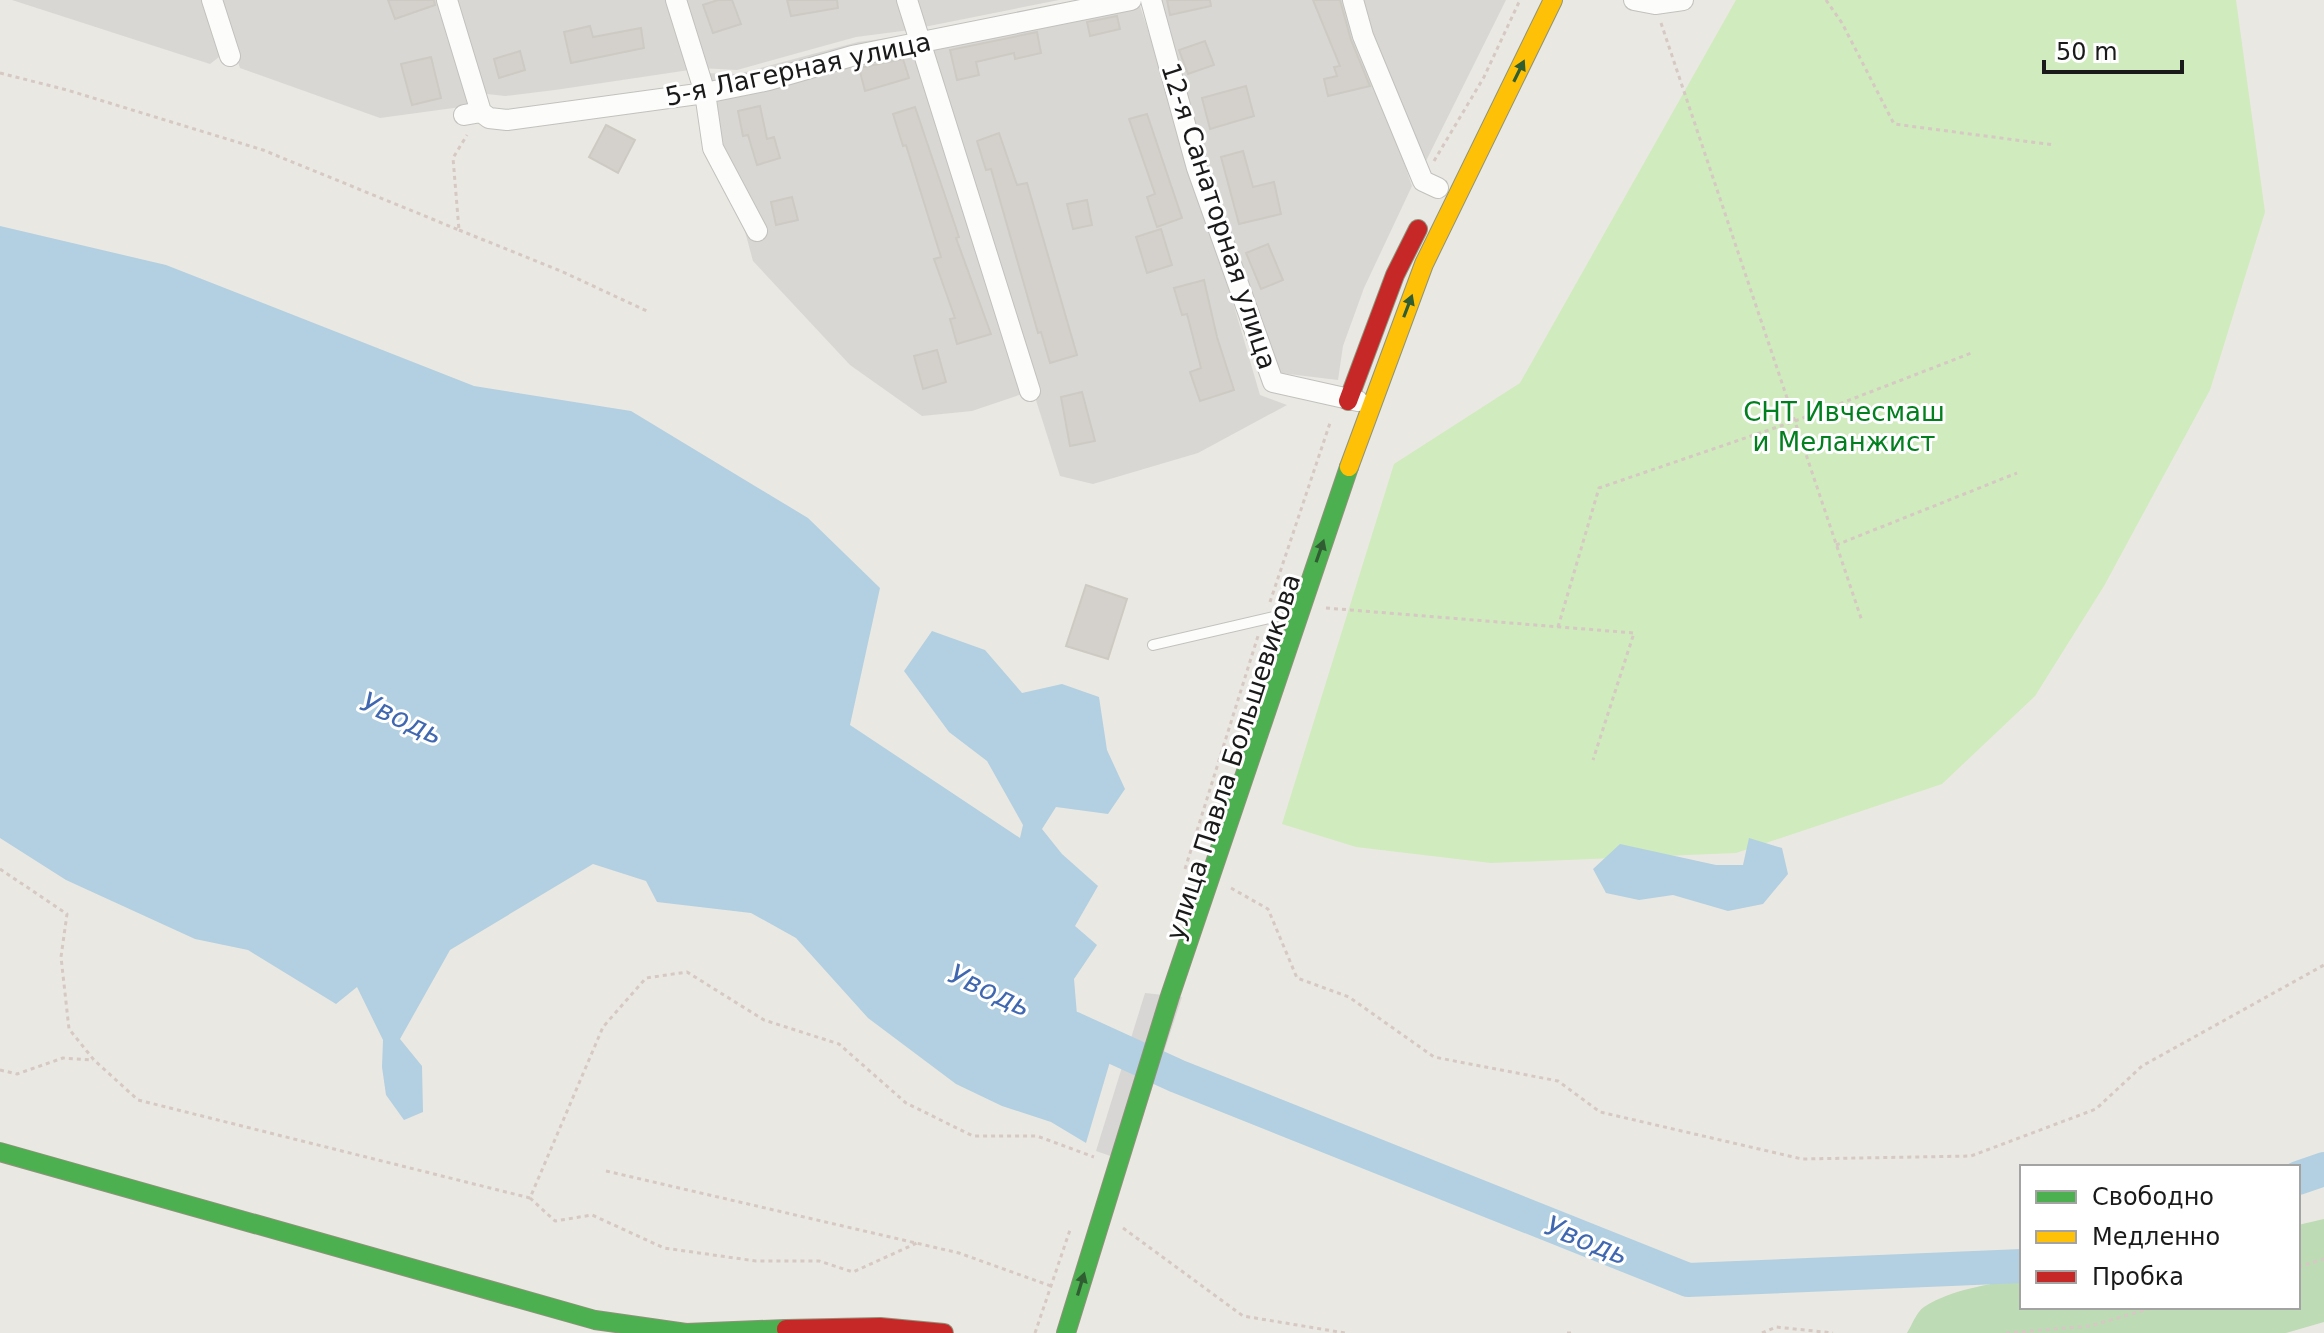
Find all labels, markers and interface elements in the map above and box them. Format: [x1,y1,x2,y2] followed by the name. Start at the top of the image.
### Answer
[2044,24,2182,74] scale bar
[662,26,934,112] street label: 5-я Лагерная улица
[2056,38,2118,66] text: 50 m
[1155,59,1283,373] street label: 12-я Санаторная улица
[1512,59,1526,82] one-way arrow
[1402,294,1415,318] one-way arrow
[1743,397,1945,457] park label: СНТ Ивчесмаш и Меланжист
[1315,538,1327,562] one-way arrow
[1160,570,1306,944] street label: улица Павла Большевикова
[356,685,448,752] water label: Уводь
[944,957,1036,1024] water label: Уводь
[2020,1165,2300,1309] legend
[2092,1183,2214,1211] text: Свободно
[1541,1209,1633,1272] water label: Уводь
[2092,1223,2220,1251] text: Медленно
[2092,1263,2184,1291] text: Пробка
[1075,1271,1088,1295] one-way arrow

